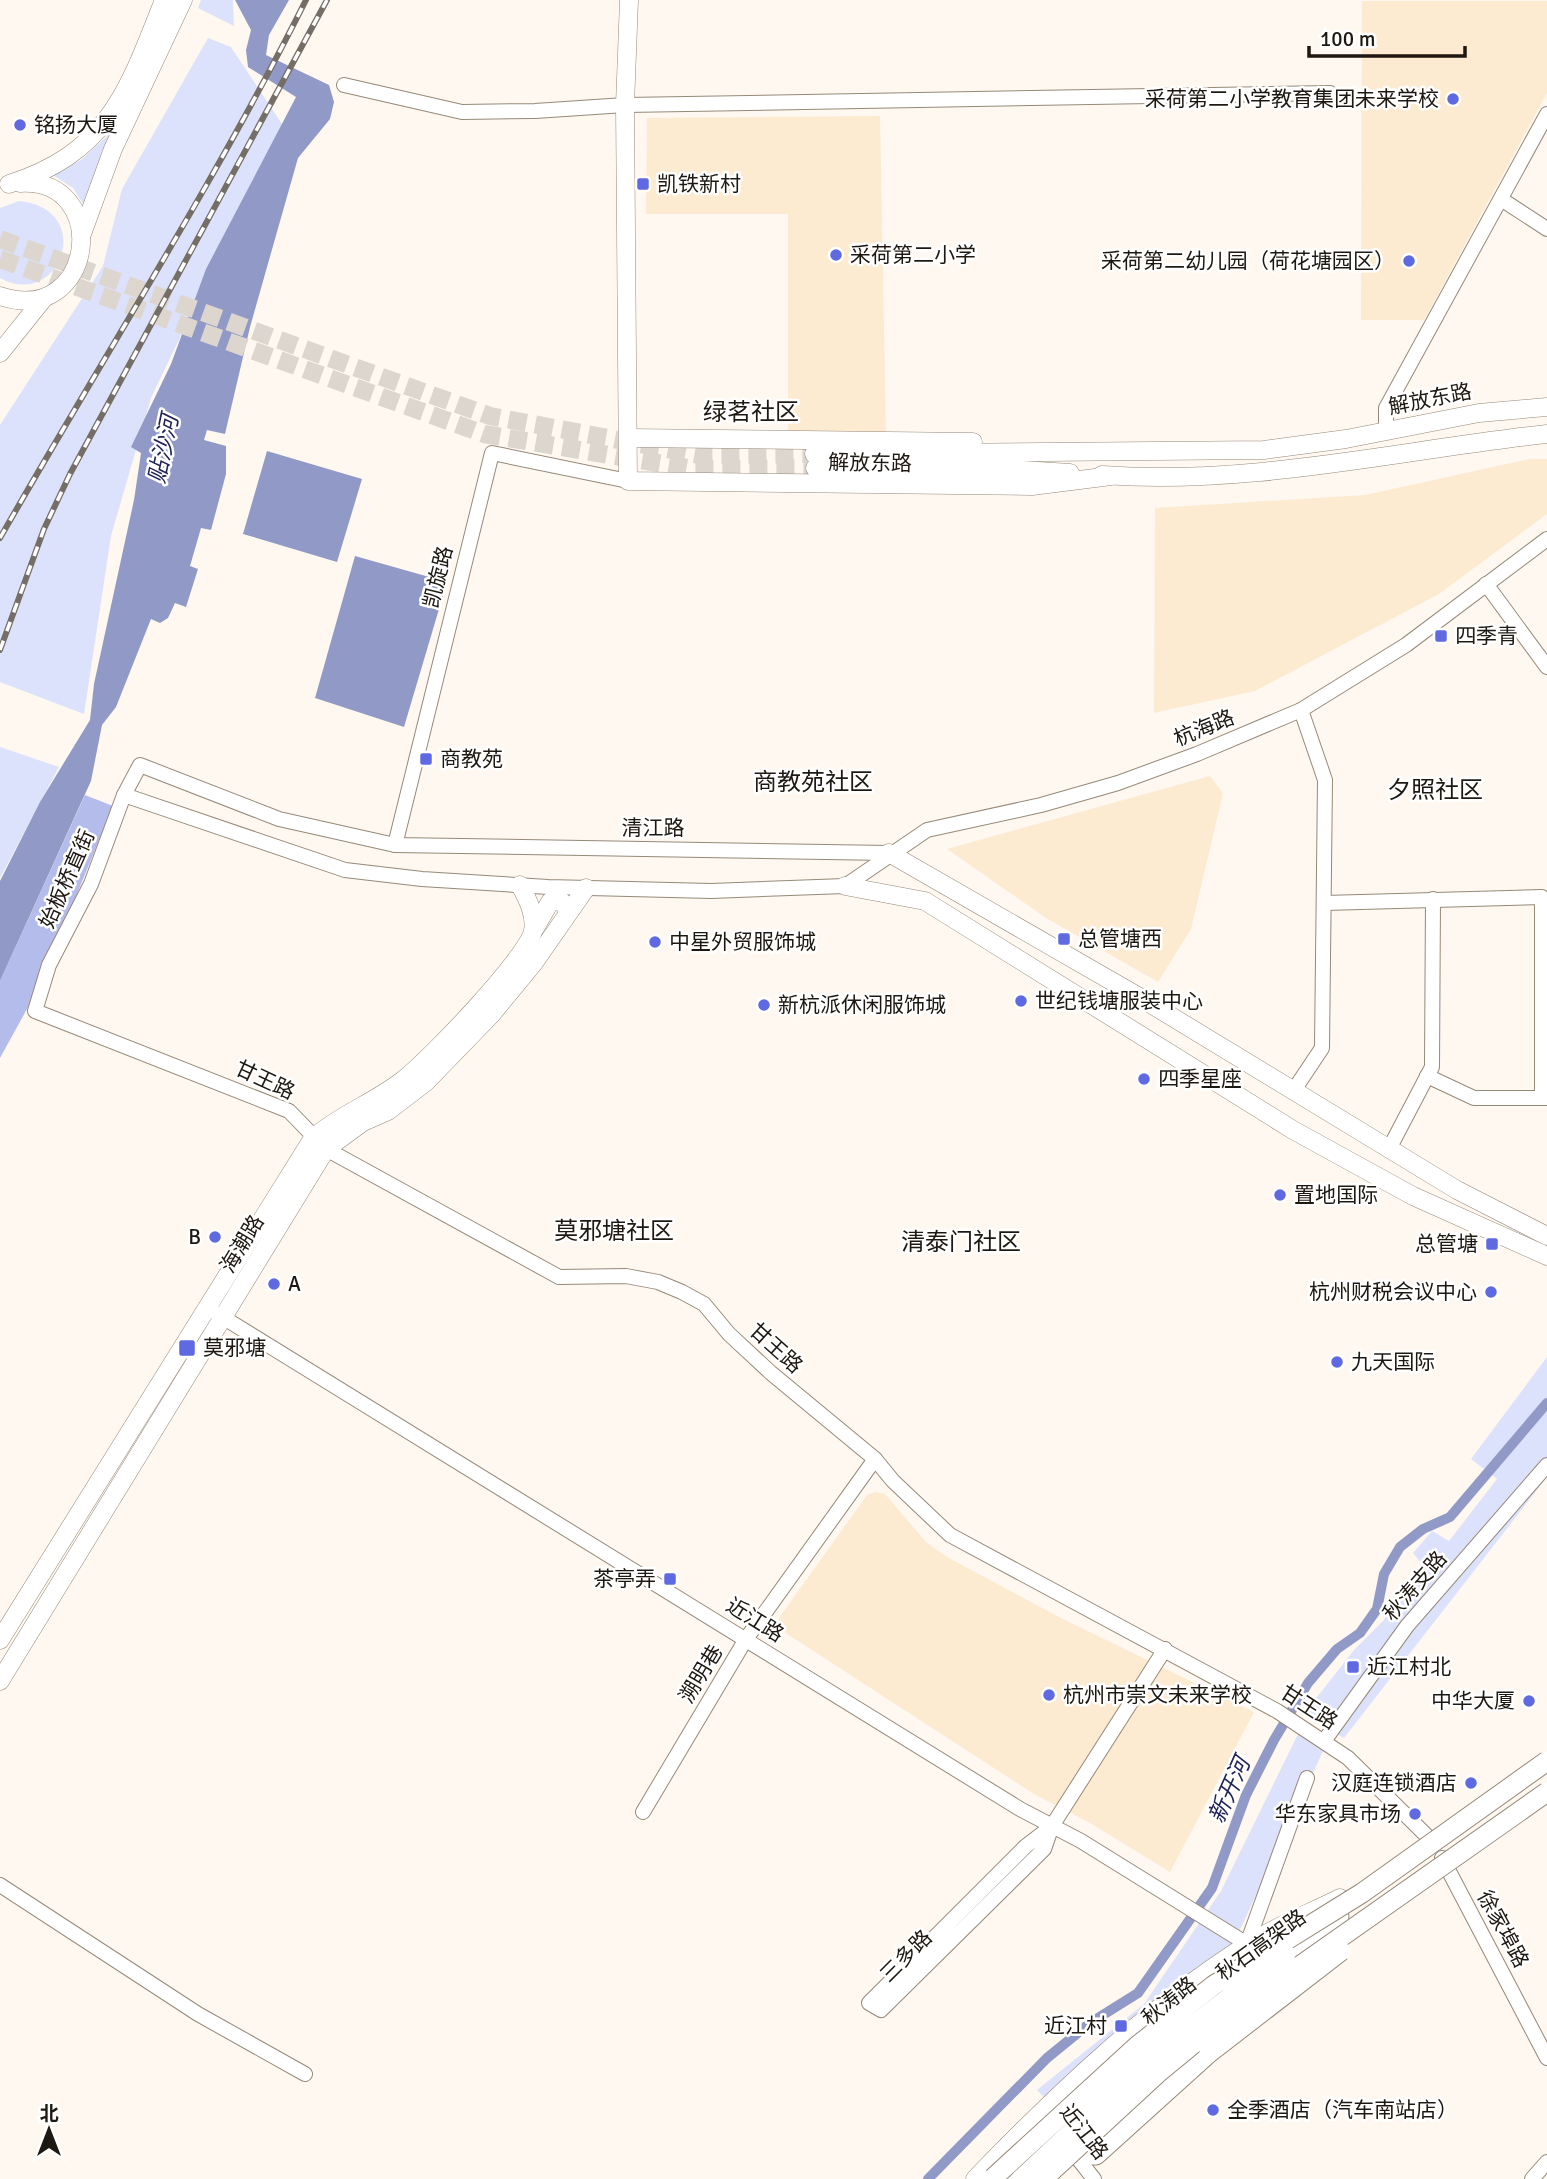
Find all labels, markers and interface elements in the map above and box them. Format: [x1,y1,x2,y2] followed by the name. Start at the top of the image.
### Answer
[1309,14,1465,58] scale bar
[1320,26,1375,52] text: 100 m
[1145,86,1439,112] place label: 采荷第二小学教育集团未来学校
[1445,91,1461,107] marker: 采荷第二小学教育集团未来学校
[34,112,118,138] place label: 铭扬大厦
[12,117,28,133] marker: 铭扬大厦
[657,171,741,197] place label: 凯铁新村
[635,176,651,192] marker: 凯铁新村
[850,242,976,268] place label: 采荷第二小学
[828,247,844,263] marker: 采荷第二小学
[1101,248,1395,274] place label: 采荷第二幼儿园（荷花塘园区）
[1401,253,1417,269] marker: 采荷第二幼儿园（荷花塘园区）
[1386,378,1474,420] street label: 解放东路
[703,397,799,427] district label: 绿茗社区
[142,408,186,486] water label: 贴沙河
[828,449,912,477] street label: 解放东路
[418,543,458,611] street label: 凯旋路
[1455,623,1518,649] place label: 四季青
[1433,628,1449,644] marker: 四季青
[1170,704,1238,752] street label: 杭海路
[440,746,503,772] place label: 商教苑
[418,751,434,767] marker: 商教苑
[753,767,873,797] district label: 商教苑社区
[1387,775,1483,805] district label: 夕照社区
[622,815,685,841] street label: 清江路
[34,826,100,932] street label: 始板桥直街
[1078,926,1162,952] place label: 总管塘西
[669,929,816,955] place label: 中星外贸服饰城
[1056,931,1072,947] marker: 总管塘西
[647,934,663,950] marker: 中星外贸服饰城
[1035,988,1203,1014] place label: 世纪钱塘服装中心
[778,992,946,1018] place label: 新杭派休闲服饰城
[1013,993,1029,1009] marker: 世纪钱塘服装中心
[756,997,772,1013] marker: 新杭派休闲服饰城
[231,1055,299,1105] street label: 甘王路
[1158,1066,1242,1092] place label: 四季星座
[1136,1071,1152,1087] marker: 四季星座
[1294,1182,1378,1208] place label: 置地国际
[1272,1187,1288,1203] marker: 置地国际
[215,1210,269,1278] street label: 海潮路
[554,1216,674,1246] district label: 莫邪塘社区
[188,1224,201,1250] place label: B
[901,1227,1021,1257] district label: 清泰门社区
[207,1229,223,1245] marker: B
[1415,1231,1478,1257] place label: 总管塘
[1484,1236,1500,1252] marker: 总管塘
[288,1271,301,1297] place label: A
[266,1276,282,1292] marker: A
[1309,1279,1477,1305] place label: 杭州财税会议中心
[1483,1284,1499,1300] marker: 杭州财税会议中心
[744,1317,808,1379] street label: 甘王路
[203,1335,266,1361] place label: 莫邪塘
[177,1338,197,1358] marker: 莫邪塘
[1351,1349,1435,1375] place label: 九天国际
[1329,1354,1345,1370] marker: 九天国际
[1378,1546,1452,1626] street label: 秋涛支路
[593,1566,656,1592] place label: 茶亭弄
[662,1571,678,1587] marker: 茶亭弄
[721,1592,789,1648] street label: 近江路
[674,1640,728,1708] street label: 溯明巷
[1367,1654,1451,1680] place label: 近江村北
[1345,1659,1361,1675] marker: 近江村北
[1276,1679,1342,1735] street label: 甘王路
[1063,1682,1252,1708] place label: 杭州市崇文未来学校
[1041,1687,1057,1703] marker: 杭州市崇文未来学校
[1431,1688,1515,1714] place label: 中华大厦
[1521,1693,1537,1709] marker: 中华大厦
[1202,1749,1258,1828] water label: 新开河
[1331,1770,1457,1796] place label: 汉庭连锁酒店
[1463,1775,1479,1791] marker: 汉庭连锁酒店
[1275,1801,1401,1827] place label: 华东家具市场
[1407,1806,1423,1822] marker: 华东家具市场
[1472,1886,1534,1972] street label: 徐家埠路
[1211,1904,1311,1986] street label: 秋石高架路
[875,1925,937,1987] street label: 三多路
[1136,1971,1202,2031] street label: 秋涛路
[1044,2013,1107,2039] place label: 近江村
[1113,2018,1129,2034] marker: 近江村
[14,2095,84,2165] north arrow
[1227,2097,1458,2123] place label: 全季酒店（汽车南站店）
[1054,2099,1114,2165] street label: 近江路
[39,2102,59,2126] text: 北
[1205,2102,1221,2118] marker: 全季酒店（汽车南站店）

